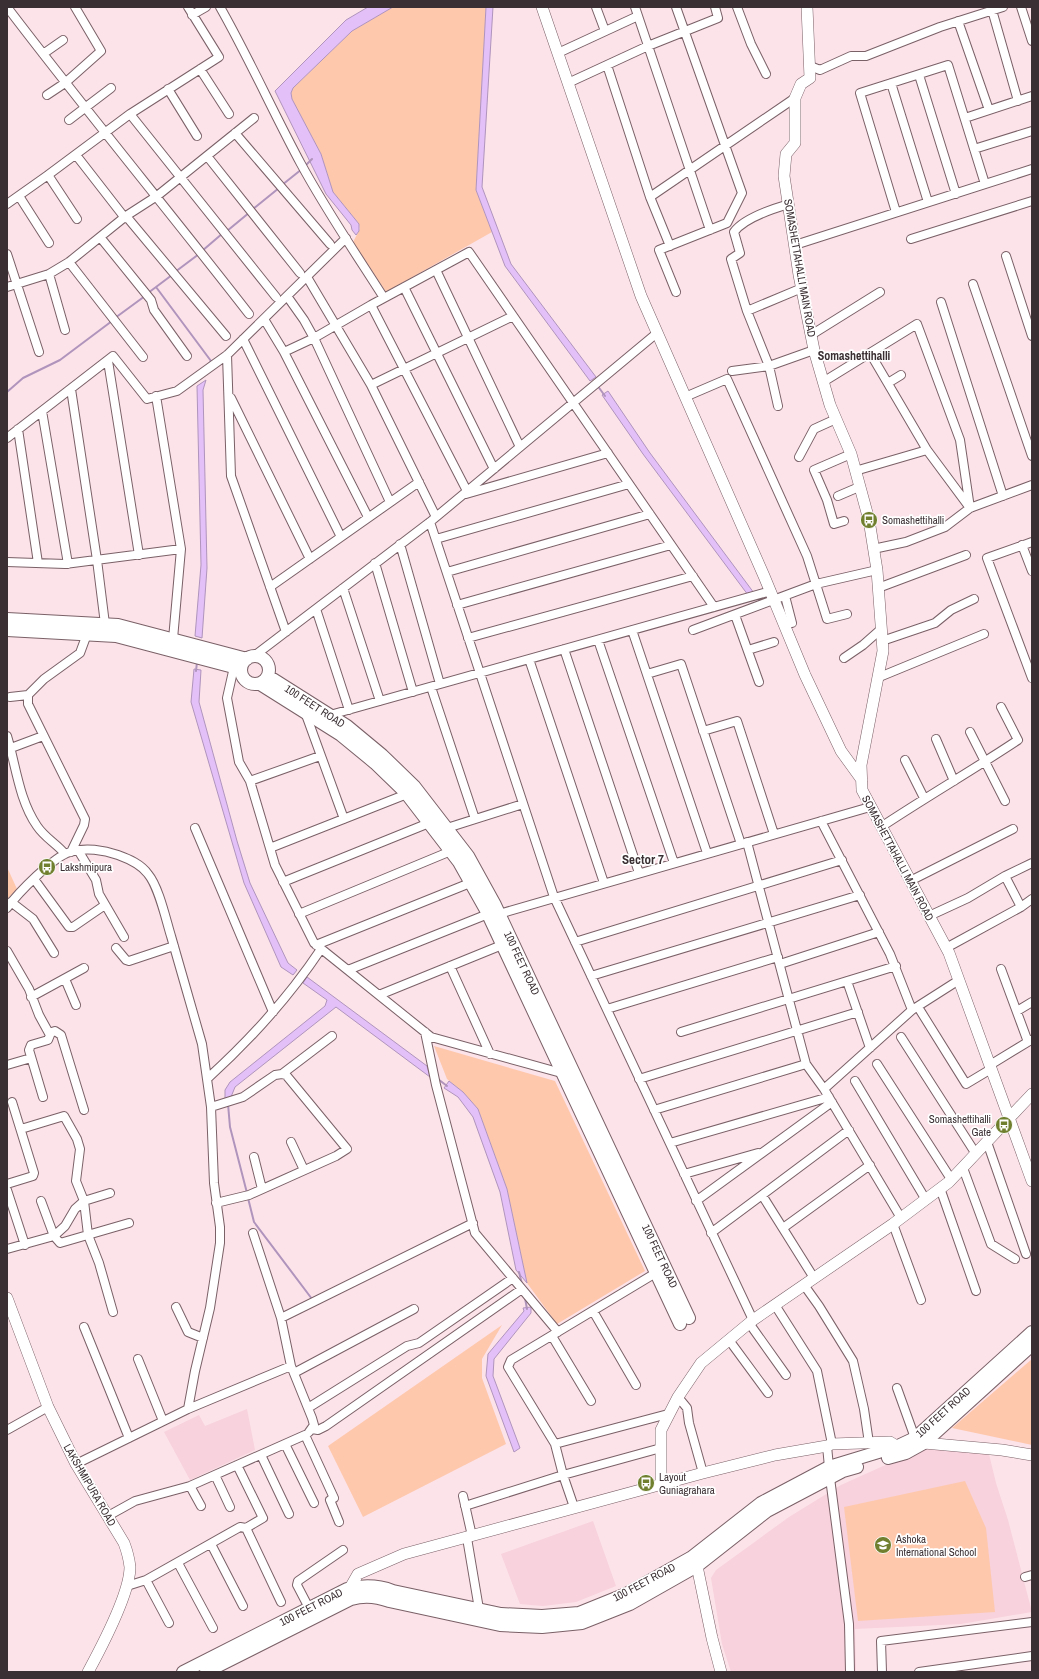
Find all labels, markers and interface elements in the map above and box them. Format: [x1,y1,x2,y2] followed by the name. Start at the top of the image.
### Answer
[781,198,819,338] street label: SOMASHETTAHALLI MAIN ROAD
[818,348,891,364] district label: Somashettihalli
[859,510,879,530] bus stop icon: Somashettihalli
[882,513,944,527] place label: Somashettihalli
[282,681,348,731] street label: 100 FEET ROAD
[859,793,937,923] street label: SOMASHETTAHALLI MAIN ROAD
[622,851,664,868] district label: Sector 7
[37,857,57,877] bus stop icon: Lakshmipura
[60,860,112,874] place label: Lakshmipura
[501,929,543,997] street label: 100 FEET ROAD
[929,1112,991,1139] place label: Somashettihalli Gate
[994,1115,1014,1135] bus stop icon: Somashettihalli Gate
[639,1222,681,1290] street label: 100 FEET ROAD
[913,1384,973,1440] street label: 100 FEET ROAD
[61,1441,119,1529] street label: LAKSHMIPURA ROAD
[659,1470,715,1497] place label: Layout Guniagrahara
[636,1473,656,1493] bus stop icon: Layout Guniagrahara
[895,1532,976,1559] place label: Ashoka International School
[873,1535,893,1555] school or university icon: Ashoka International School
[610,1560,678,1604] street label: 100 FEET ROAD
[277,1585,345,1629] street label: 100 FEET ROAD

